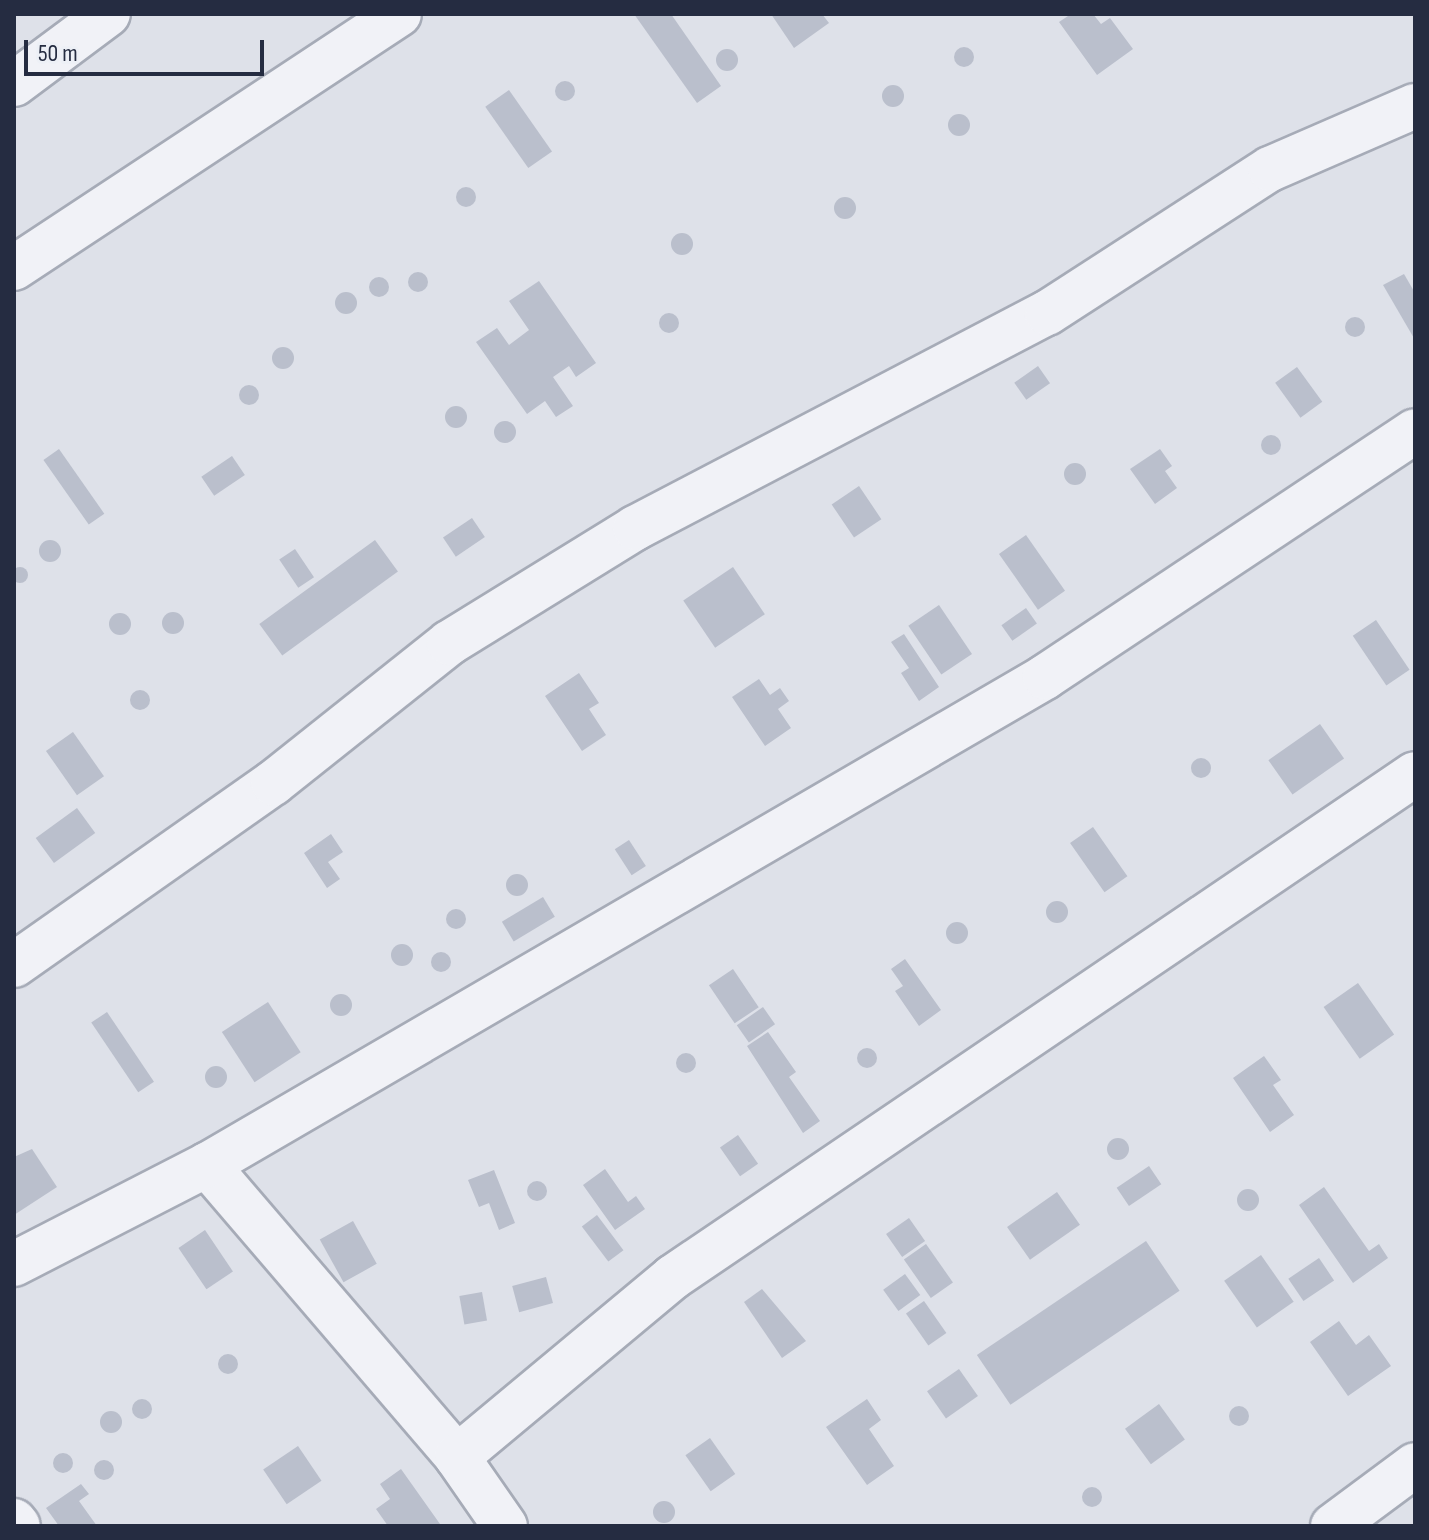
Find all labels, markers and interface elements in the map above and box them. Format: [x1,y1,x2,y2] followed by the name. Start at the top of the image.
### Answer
[28,24,268,74] scale bar
[38,39,78,68] text: 50 m

